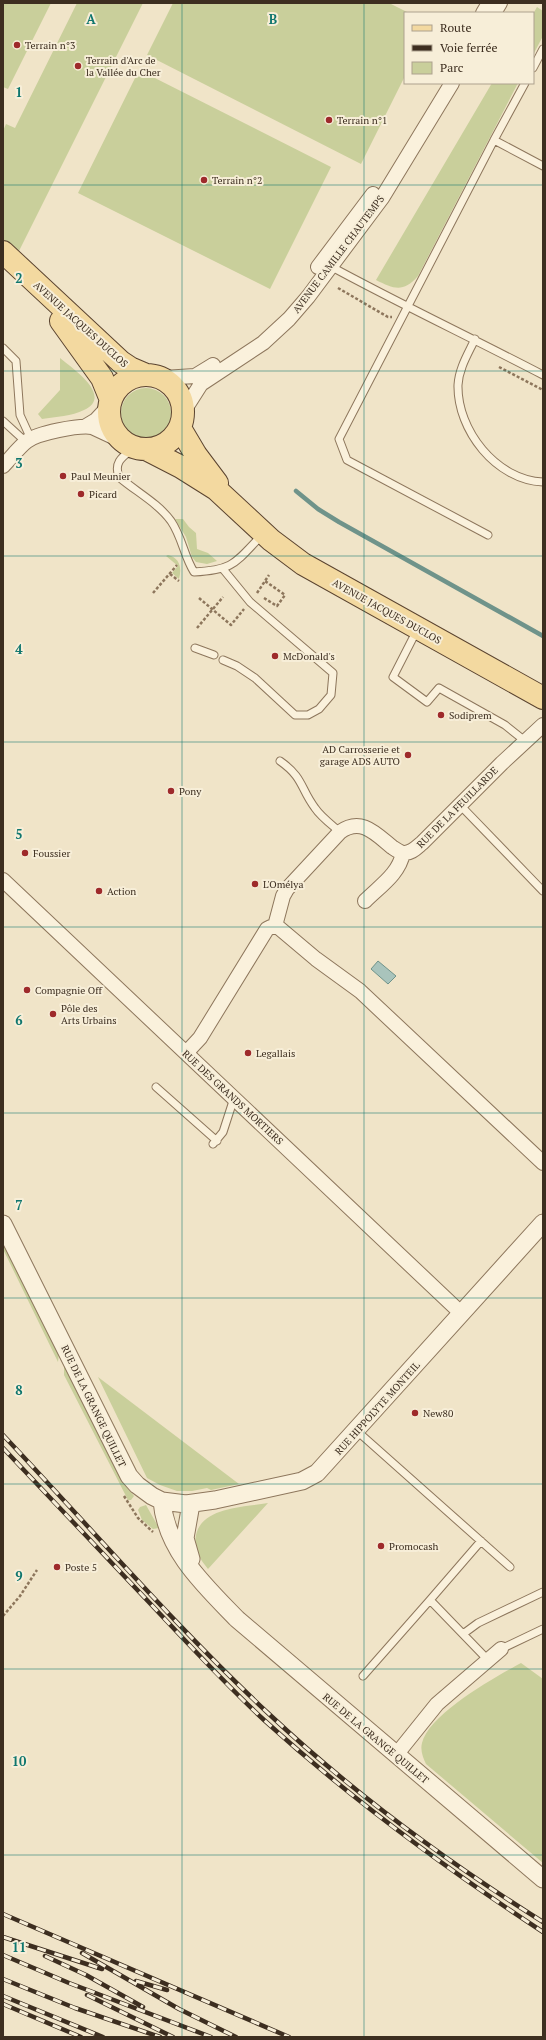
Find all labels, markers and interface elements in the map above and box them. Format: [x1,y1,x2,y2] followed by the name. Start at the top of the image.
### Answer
[86,10,96,28] text: A
[269,10,277,28] text: B
[404,12,534,84] legend
[440,20,471,35] text: Route
[25,39,75,52] place label: Terrain n°3
[12,40,22,50] marker: Terrain n°3
[440,40,498,55] text: Voie ferrée
[86,54,161,79] place label: Terrain d'Arc de la Vallée du Cher
[440,60,464,75] text: Parc
[73,61,83,71] marker: Terrain d'Arc de la Vallée du Cher
[15,83,23,101] text: 1
[337,114,387,127] place label: Terrain n°1
[324,115,334,125] marker: Terrain n°1
[212,174,262,187] place label: Terrain n°2
[199,175,209,185] marker: Terrain n°2
[290,193,387,316] street label: AVENUE CAMILLE CHAUTEMPS
[15,269,23,287] text: 2
[31,279,131,370] street label: AVENUE JACQUES DUCLOS
[15,454,23,472] text: 3
[71,470,131,483] place label: Paul Meunier
[58,471,68,481] marker: Paul Meunier
[89,488,118,501] place label: Picard
[76,489,86,499] marker: Picard
[330,576,444,647] street label: AVENUE JACQUES DUCLOS
[15,640,23,658] text: 4
[283,650,335,663] place label: McDonald's
[270,651,280,661] marker: McDonald's
[449,709,492,722] place label: Sodiprem
[436,710,446,720] marker: Sodiprem
[320,743,400,768] place label: AD Carrosserie et garage ADS AUTO
[403,750,413,760] marker: AD Carrosserie et garage ADS AUTO
[414,764,501,851] street label: RUE DE LA FEUILLARDE
[179,785,202,798] place label: Pony
[166,786,176,796] marker: Pony
[15,825,23,843] text: 5
[33,847,70,860] place label: Foussier
[20,848,30,858] marker: Foussier
[263,878,303,891] place label: L'Omélya
[250,879,260,889] marker: L'Omélya
[107,885,136,898] place label: Action
[94,886,104,896] marker: Action
[35,984,103,997] place label: Compagnie Off
[22,985,32,995] marker: Compagnie Off
[61,1002,116,1027] place label: Pôle des Arts Urbains
[48,1009,58,1019] marker: Pôle des Arts Urbains
[15,1011,23,1029] text: 6
[179,1047,286,1148] street label: RUE DES GRANDS MORTIERS
[256,1047,295,1060] place label: Legallais
[243,1048,253,1058] marker: Legallais
[15,1196,23,1214] text: 7
[58,1343,129,1469] street label: RUE DE LA GRANGE QUILLET
[332,1359,423,1458] street label: RUE HIPPOLYTE MONTEIL
[15,1381,23,1399] text: 8
[423,1407,453,1420] place label: New80
[410,1408,420,1418] marker: New80
[389,1540,439,1553] place label: Promocash
[376,1541,386,1551] marker: Promocash
[65,1561,97,1574] place label: Poste 5
[52,1562,62,1572] marker: Poste 5
[15,1567,23,1585] text: 9
[320,1690,431,1787] street label: RUE DE LA GRANGE QUILLET
[12,1752,27,1770] text: 10
[12,1938,26,1956] text: 11

